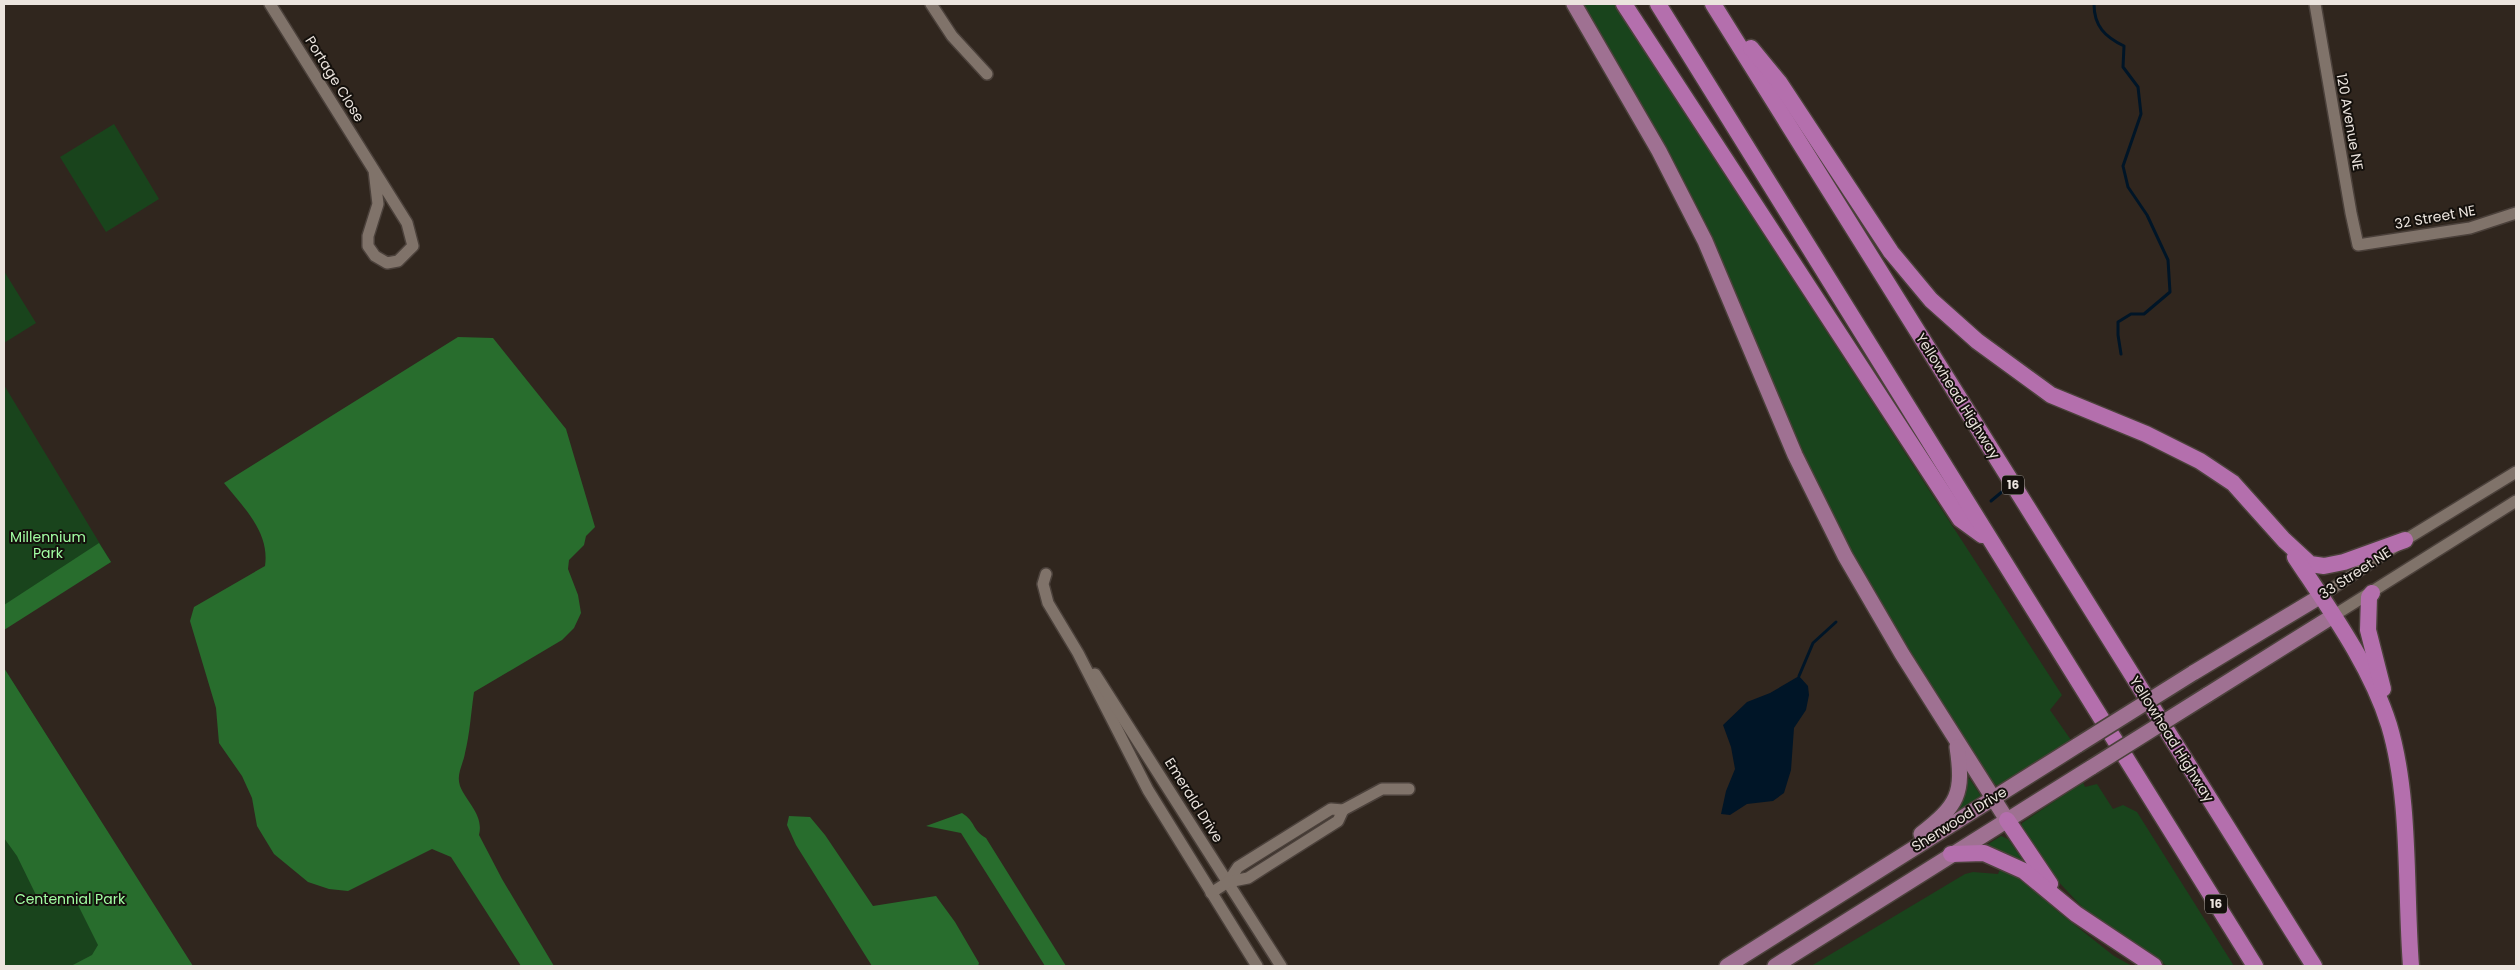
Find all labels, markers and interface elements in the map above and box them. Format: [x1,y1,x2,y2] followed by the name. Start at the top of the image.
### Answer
[301,32,370,126] street label: Portage Close
[2332,72,2368,172] street label: 120 Avenue NE
[2393,200,2477,234] street label: 32 Street NE
[1911,329,2005,463] street label: Yellowhead Highway
[2002,476,2024,494] road number: 16
[10,527,86,563] park label: Millennium Park
[2315,542,2395,604] street label: 33 Street NE
[2125,672,2219,806] street label: Yellowhead Highway
[1160,754,1228,847] street label: Emerald Drive
[1908,782,2011,856] street label: Sherwood Drive
[15,889,126,909] park label: Centennial Park
[2205,894,2227,914] road number: 16

